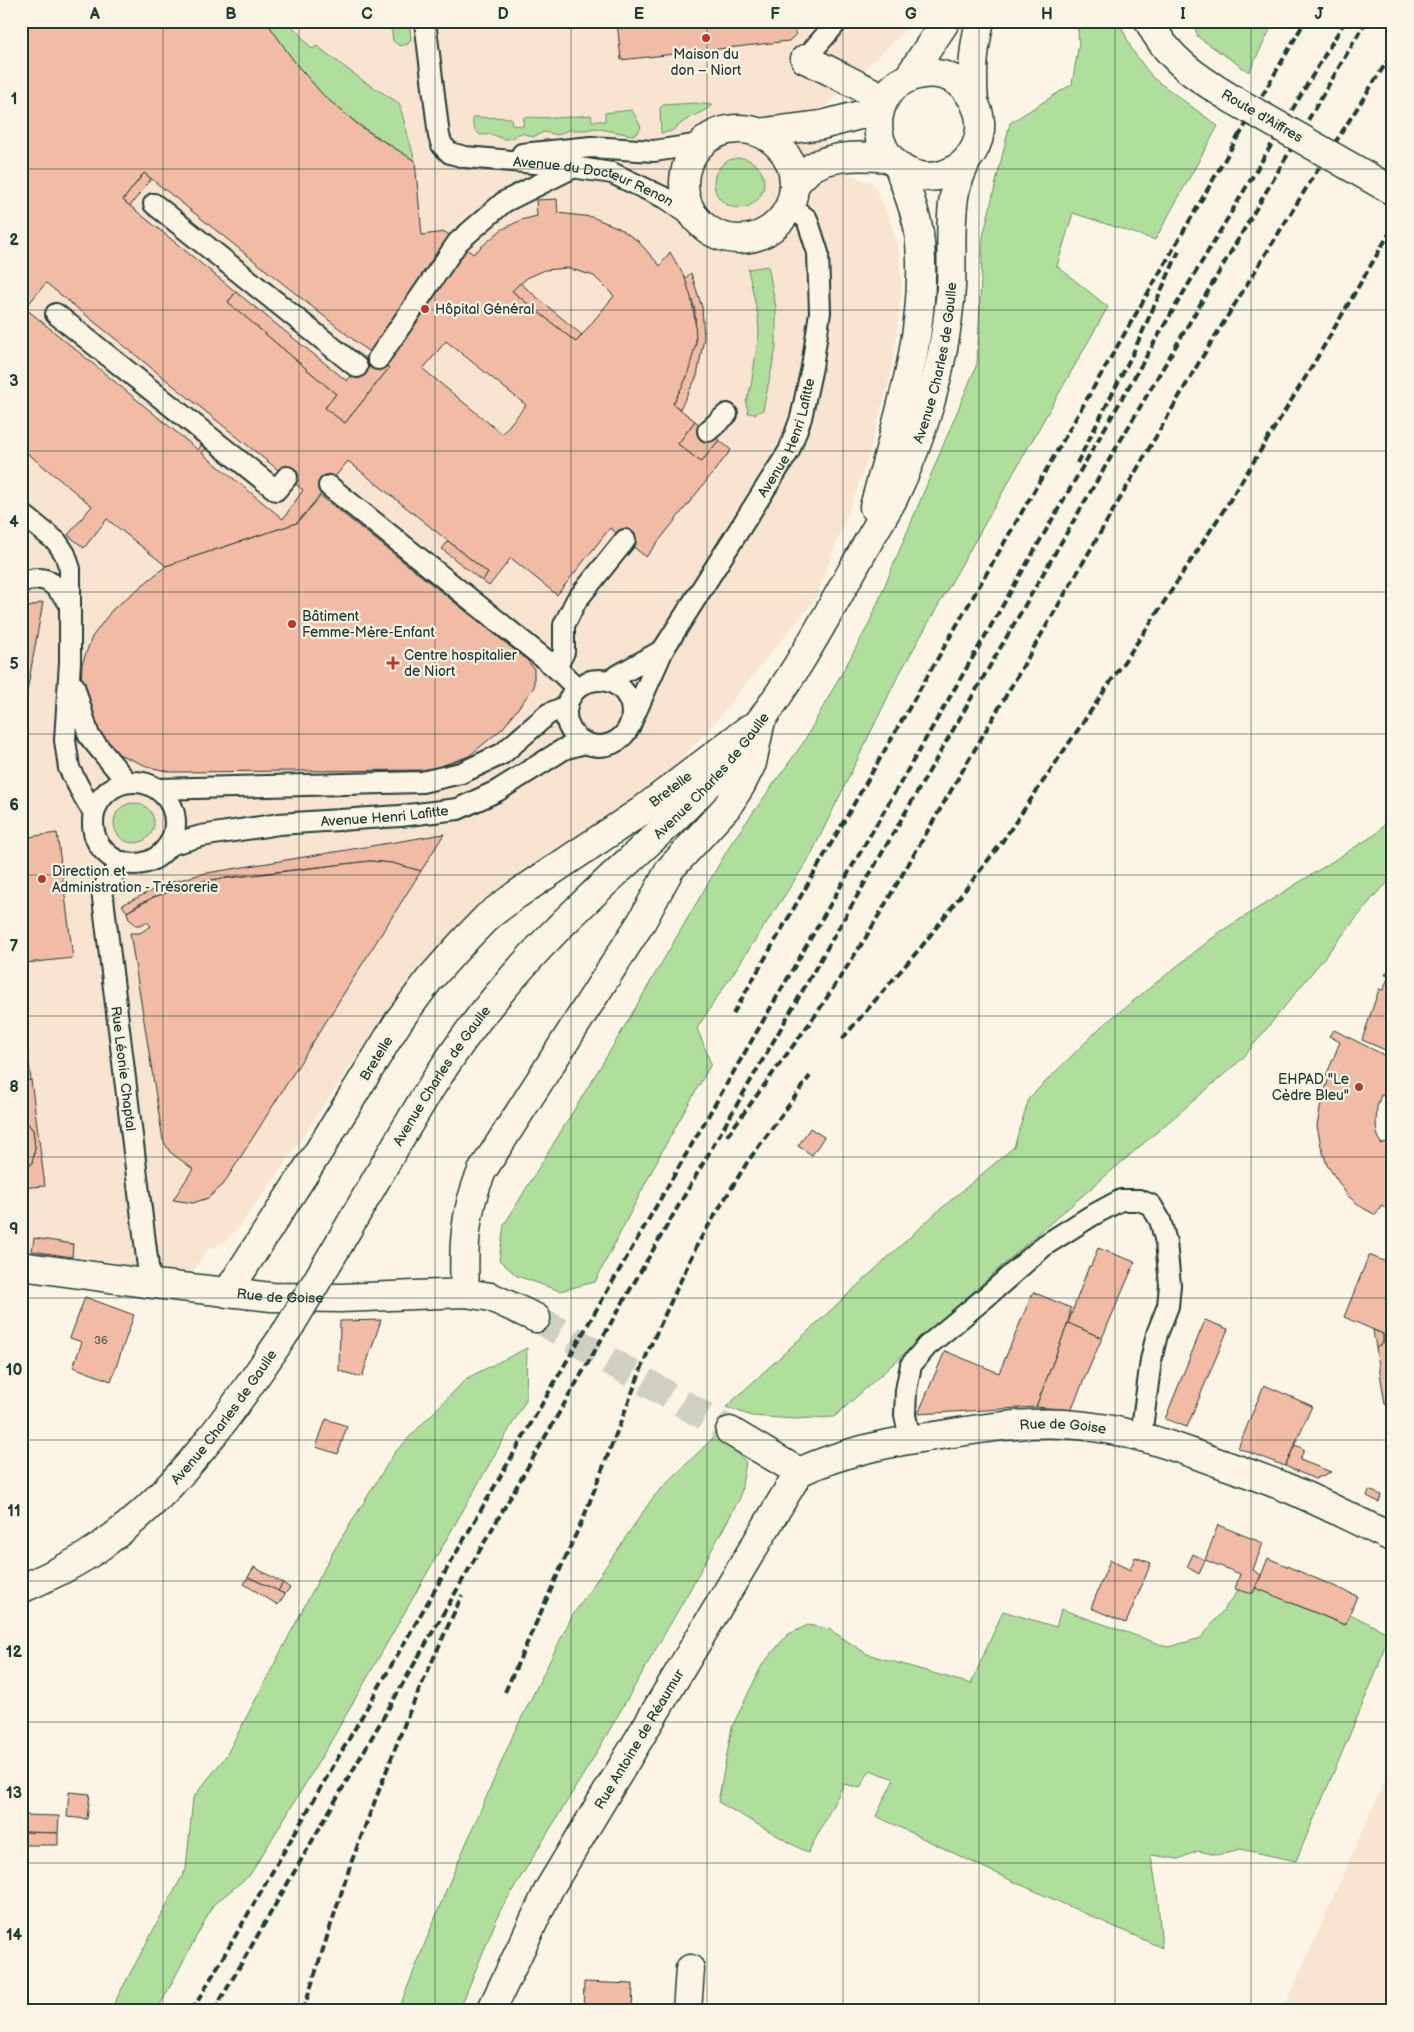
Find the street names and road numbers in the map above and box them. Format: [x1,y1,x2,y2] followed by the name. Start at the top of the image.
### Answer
[1218,86,1306,146] street label: Route d'Aiffres
[513,153,677,210] street label: Avenue du Docteur Renon
[909,282,960,445] street label: Avenue Charles de Gaulle
[754,377,818,500] street label: Avenue Henri Lafitte
[650,709,772,842] street label: Avenue Charles de Gaulle
[645,767,695,811] street label: Bretelle
[320,802,449,830] street label: Avenue Henri Lafitte
[389,1002,494,1149] street label: Avenue Charles de Gaulle
[108,1005,140,1132] street label: Rue Léonie Chaptal
[356,1033,396,1084] street label: Bretelle
[236,1285,324,1306] street label: Rue de Goise
[167,1346,280,1488] street label: Avenue Charles de Gaulle
[1019,1415,1108,1437] street label: Rue de Goise
[590,1665,688,1812] street label: Rue Antoine de Réaumur

